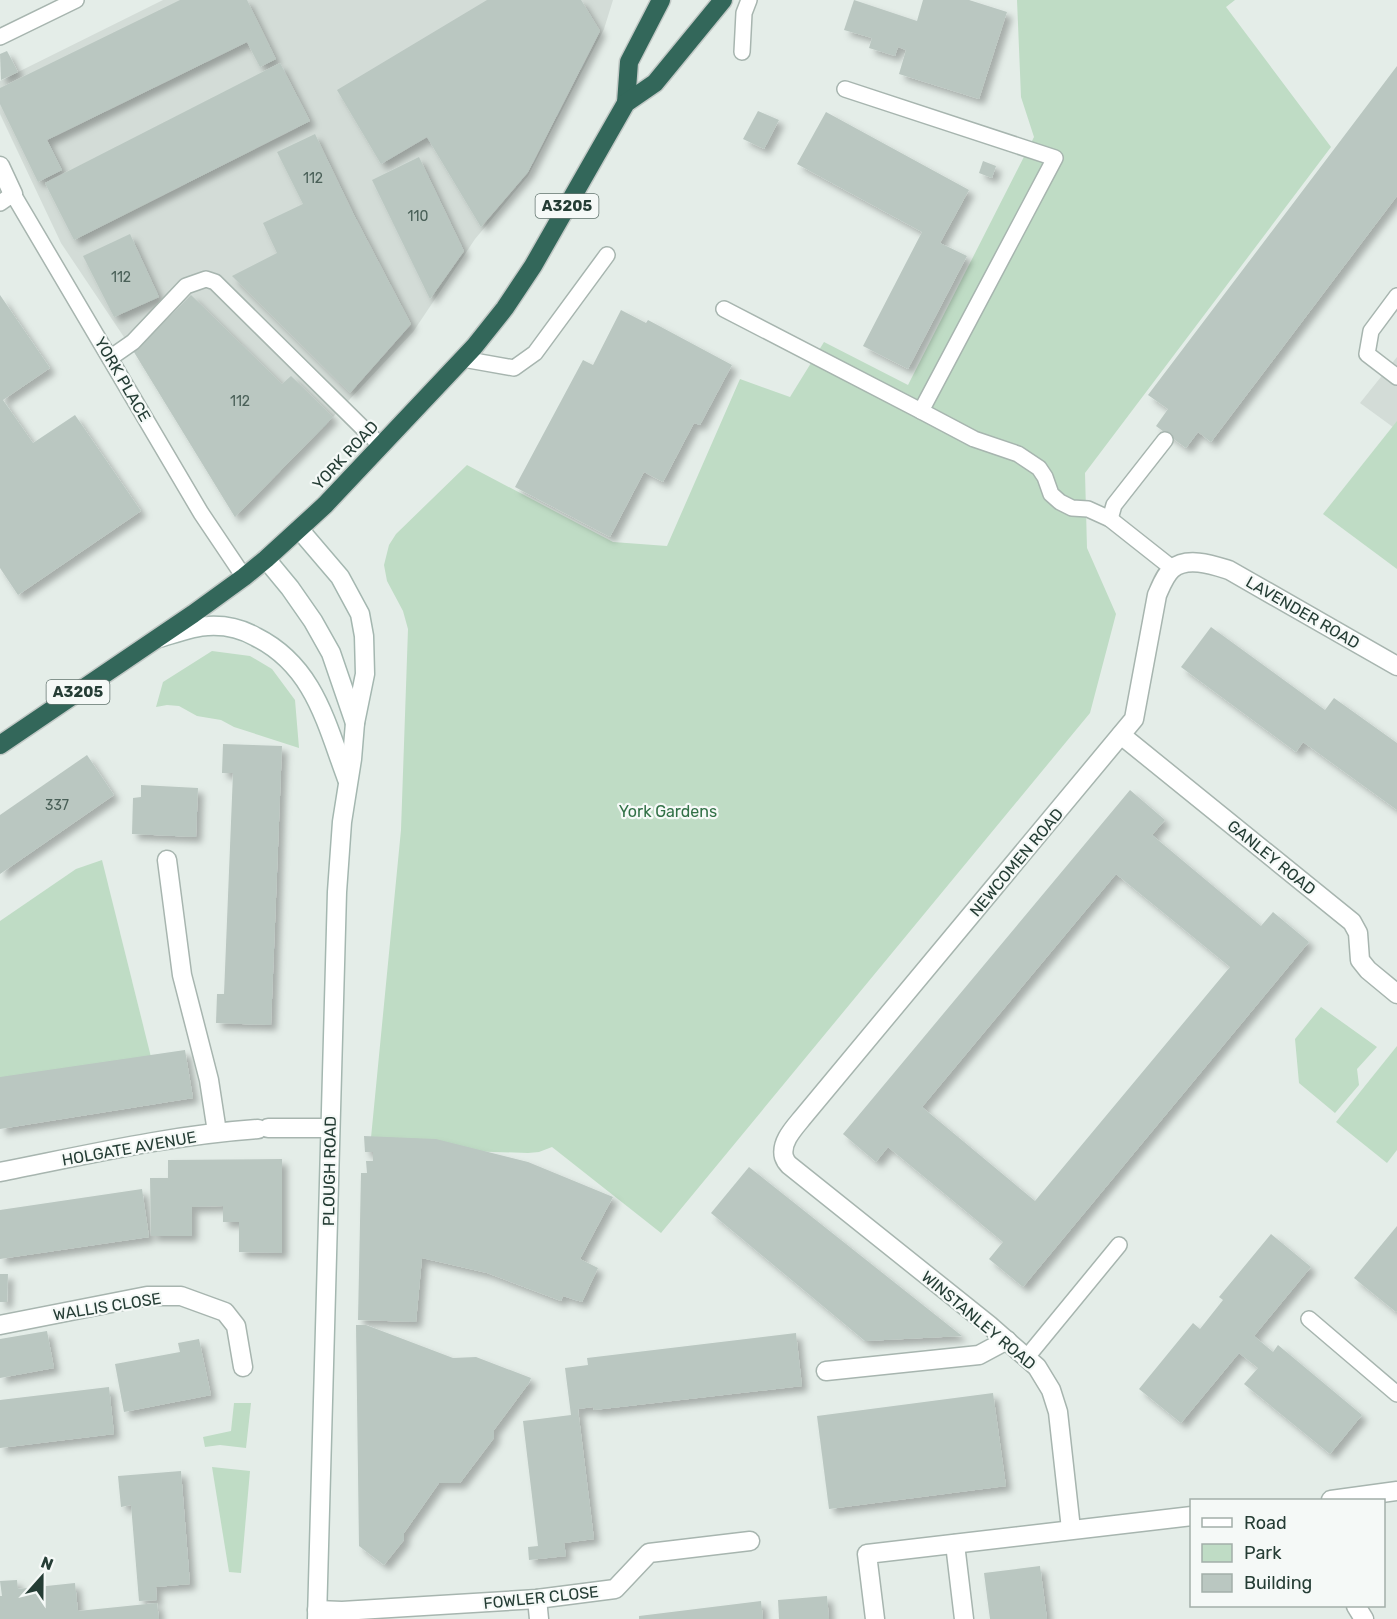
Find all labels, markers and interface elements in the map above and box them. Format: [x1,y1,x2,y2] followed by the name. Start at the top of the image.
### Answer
[303,170,323,187] house number: 112
[536,194,598,218] road number: A3205
[408,208,429,225] house number: 110
[111,269,131,286] house number: 112
[91,333,154,425] street label: YORK PLACE
[230,393,250,410] house number: 112
[309,417,382,494] street label: YORK ROAD
[1242,572,1363,653] street label: LAVENDER ROAD
[46,680,110,704] road number: A3205
[45,797,69,814] house number: 337
[619,802,717,821] park label: York Gardens
[966,804,1067,920] street label: NEWCOMEN ROAD
[1224,816,1320,899] street label: GANLEY ROAD
[319,1116,340,1226] street label: PLOUGH ROAD
[61,1127,198,1170] street label: HOLGATE AVENUE
[918,1267,1040,1374] street label: WINSTANLEY ROAD
[52,1289,163,1324] street label: WALLIS CLOSE
[1190,1499,1385,1607] legend
[1244,1512,1287,1534] text: Road
[1244,1542,1282,1564] text: Park
[12,1547,72,1607] north arrow
[38,1553,56,1574] text: N
[1244,1572,1312,1594] text: Building
[482,1582,600,1613] street label: FOWLER CLOSE

